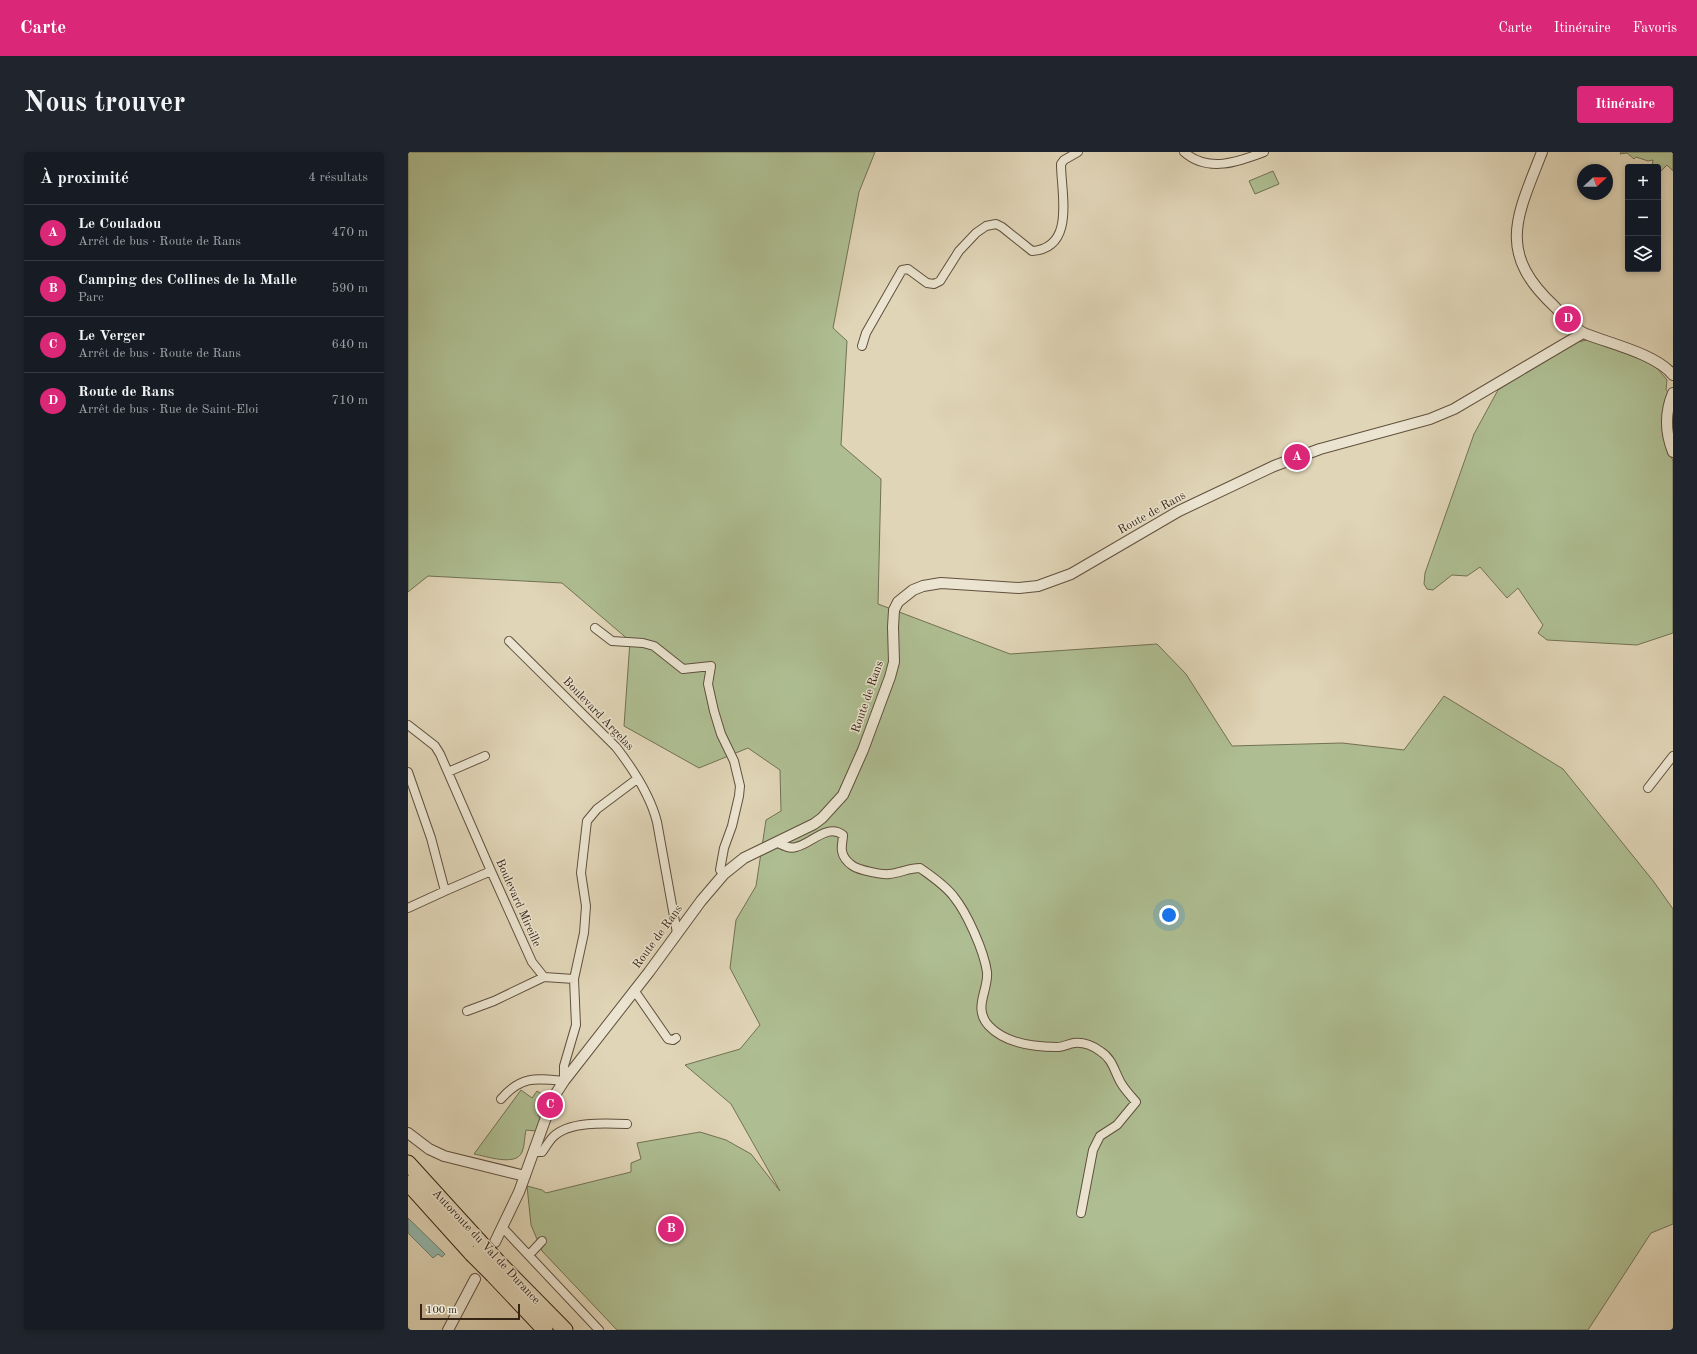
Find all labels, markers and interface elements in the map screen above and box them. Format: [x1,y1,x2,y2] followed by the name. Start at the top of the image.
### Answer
[20,19,66,38] text: Carte
[1498,21,1532,35] text: Carte
[1554,21,1611,35] text: Itinéraire
[1633,21,1677,35] text: Favoris
[1577,86,1673,123] button: Itinéraire
[24,90,185,118] text: Nous trouver
[1577,164,1613,200] north arrow
[1625,164,1661,272] map controls
[1625,164,1661,200] button: +
[40,170,129,187] text: À proximité
[308,171,368,184] text: 4 résultats
[1625,200,1661,236] button: −
[78,217,161,232] text: Le Couladou
[48,226,58,239] text: A
[331,226,368,239] text: 470 m
[78,235,241,248] text: Arrêt de bus · Route de Rans
[1625,236,1661,272] button: layers
[78,273,297,288] text: Camping des Collines de la Malle
[48,282,58,295] text: B
[331,282,368,295] text: 590 m
[78,291,104,304] text: Parc
[1555,304,1581,334] pin: D
[78,329,145,344] text: Le Verger
[49,338,57,351] text: C
[331,338,368,351] text: 640 m
[78,347,241,360] text: Arrêt de bus · Route de Rans
[78,385,174,400] text: Route de Rans
[48,394,58,407] text: D
[331,394,368,407] text: 710 m
[78,403,258,416] text: Arrêt de bus · Rue de Saint-Eloi
[1284,442,1310,472] pin: A
[1116,489,1188,537] street label: Route de Rans
[850,659,886,735] street label: Route de Rans
[560,675,636,753] street label: Boulevard Argelas
[493,857,543,949] street label: Boulevard Mireille
[631,903,685,971] street label: Route de Rans
[1159,905,1179,925] your location
[537,1090,563,1120] pin: C
[430,1187,543,1307] street label: Autoroute du Val de Durance
[658,1214,684,1244] pin: B
[420,1302,520,1321] scale bar
[426,1305,457,1316] text: 100 m

